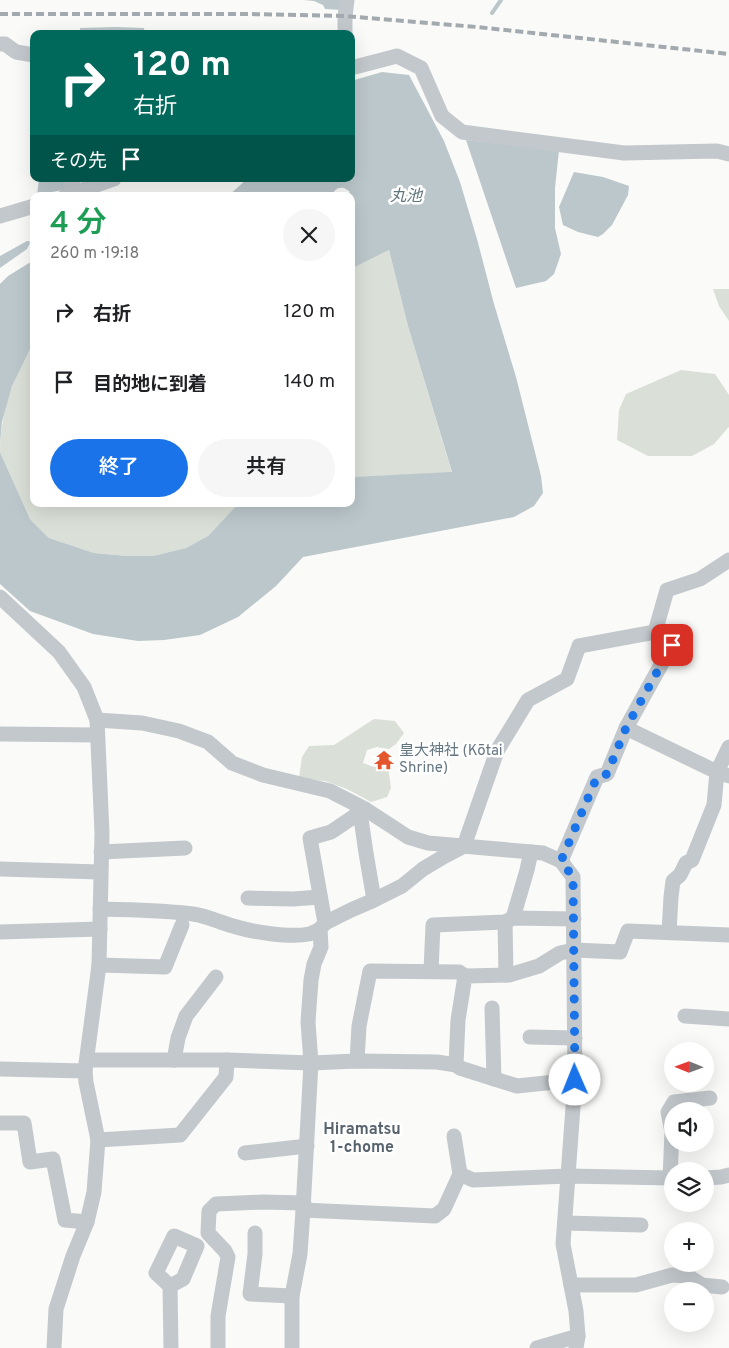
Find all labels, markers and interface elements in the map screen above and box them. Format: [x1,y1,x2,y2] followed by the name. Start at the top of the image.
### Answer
[133,44,231,88] text: 120 m
[50,50,115,115] icon: right
[133,94,177,121] text: 右折
[117,145,145,173] icon: arrive
[50,150,107,174] text: その先
[390,187,424,207] water label: 丸池
[50,206,106,243] text: 4 分
[283,209,335,261] button: close
[50,244,139,264] text: 260 m · 19:18
[50,298,78,326] icon: right
[284,300,335,324] text: 120 m
[93,303,131,327] text: 右折
[50,368,78,396] icon: arrive
[284,370,335,394] text: 140 m
[93,373,207,397] text: 目的地に到着
[50,439,188,497] button: 終了
[198,439,335,497] button: 共有
[651,624,693,666] pin
[658,631,686,659] icon: arrive
[399,742,503,778] place label: 皇大神社 (Kōtai Shrine)
[373,749,395,771] temple icon: 皇大神社 (Kōtai Shrine)
[664,1042,714,1092] north arrow
[664,1042,714,1332] map controls
[548,1053,600,1105] position arrow
[664,1102,714,1152] button: sound
[323,1120,401,1158] district label: Hiramatsu 1-chome
[664,1162,714,1212] button: layers
[664,1222,714,1272] button: +
[664,1282,714,1332] button: −

